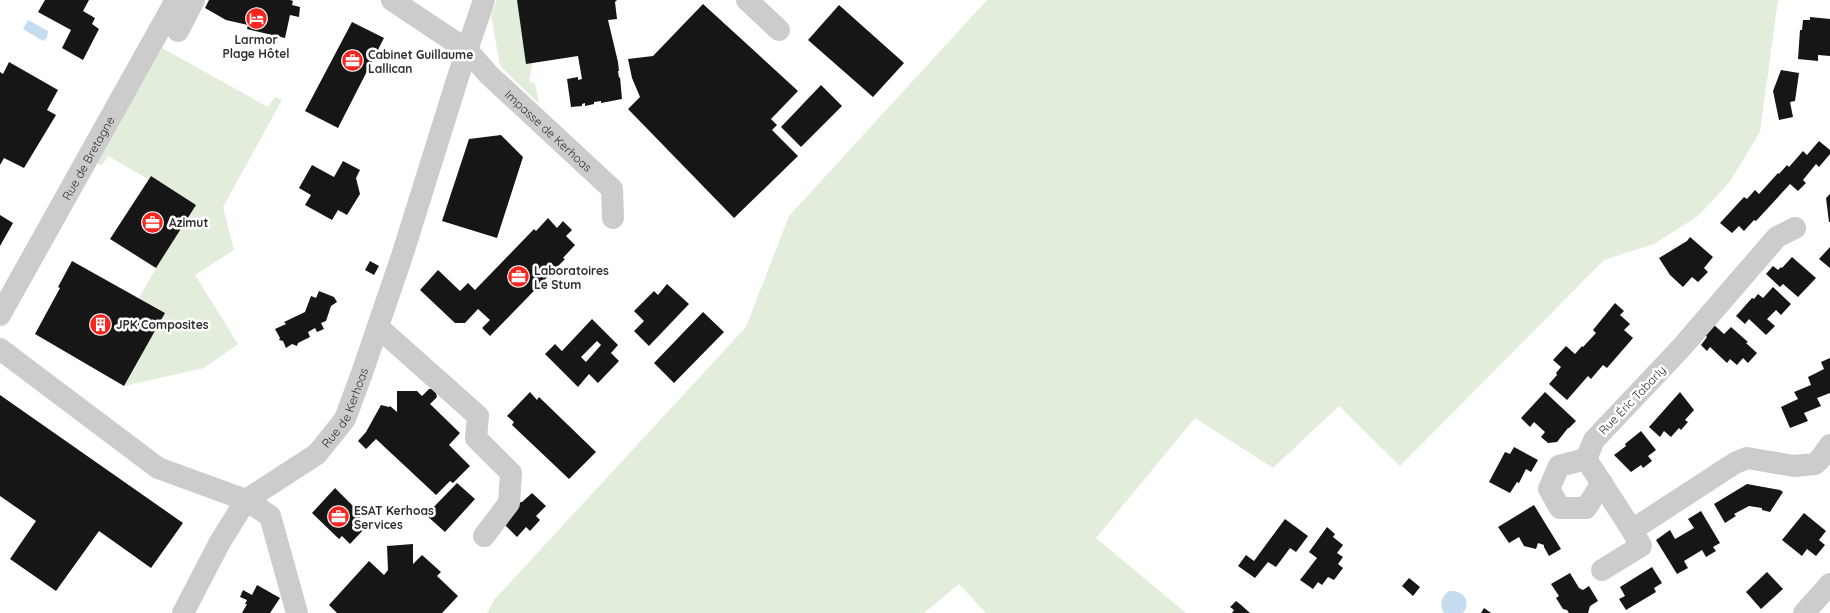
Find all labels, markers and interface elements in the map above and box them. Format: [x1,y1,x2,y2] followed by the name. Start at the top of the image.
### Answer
[244,6,268,30] hotel icon: Larmor Plage Hôtel
[222,32,290,61] place label: Larmor Plage Hôtel
[368,47,473,76] place label: Cabinet Guillaume Lallican
[340,49,364,73] office icon: Cabinet Guillaume Lallican
[502,86,596,175] street label: Impasse de Kerhoas
[58,113,117,202] street label: Rue de Bretagne
[141,210,165,234] office icon: Azimut
[169,215,208,230] place label: Azimut
[534,263,609,292] place label: Laboratoires Le Stum
[506,265,530,289] office icon: Laboratoires Le Stum
[88,312,112,336] building icon: JPK Composites
[116,317,209,332] place label: JPK Composites
[1595,362,1669,438] street label: Rue Éric Tabarly
[318,365,371,450] street label: Rue de Kerhoas
[354,503,434,532] place label: ESAT Kerhoas Services
[326,505,350,529] office icon: ESAT Kerhoas Services

